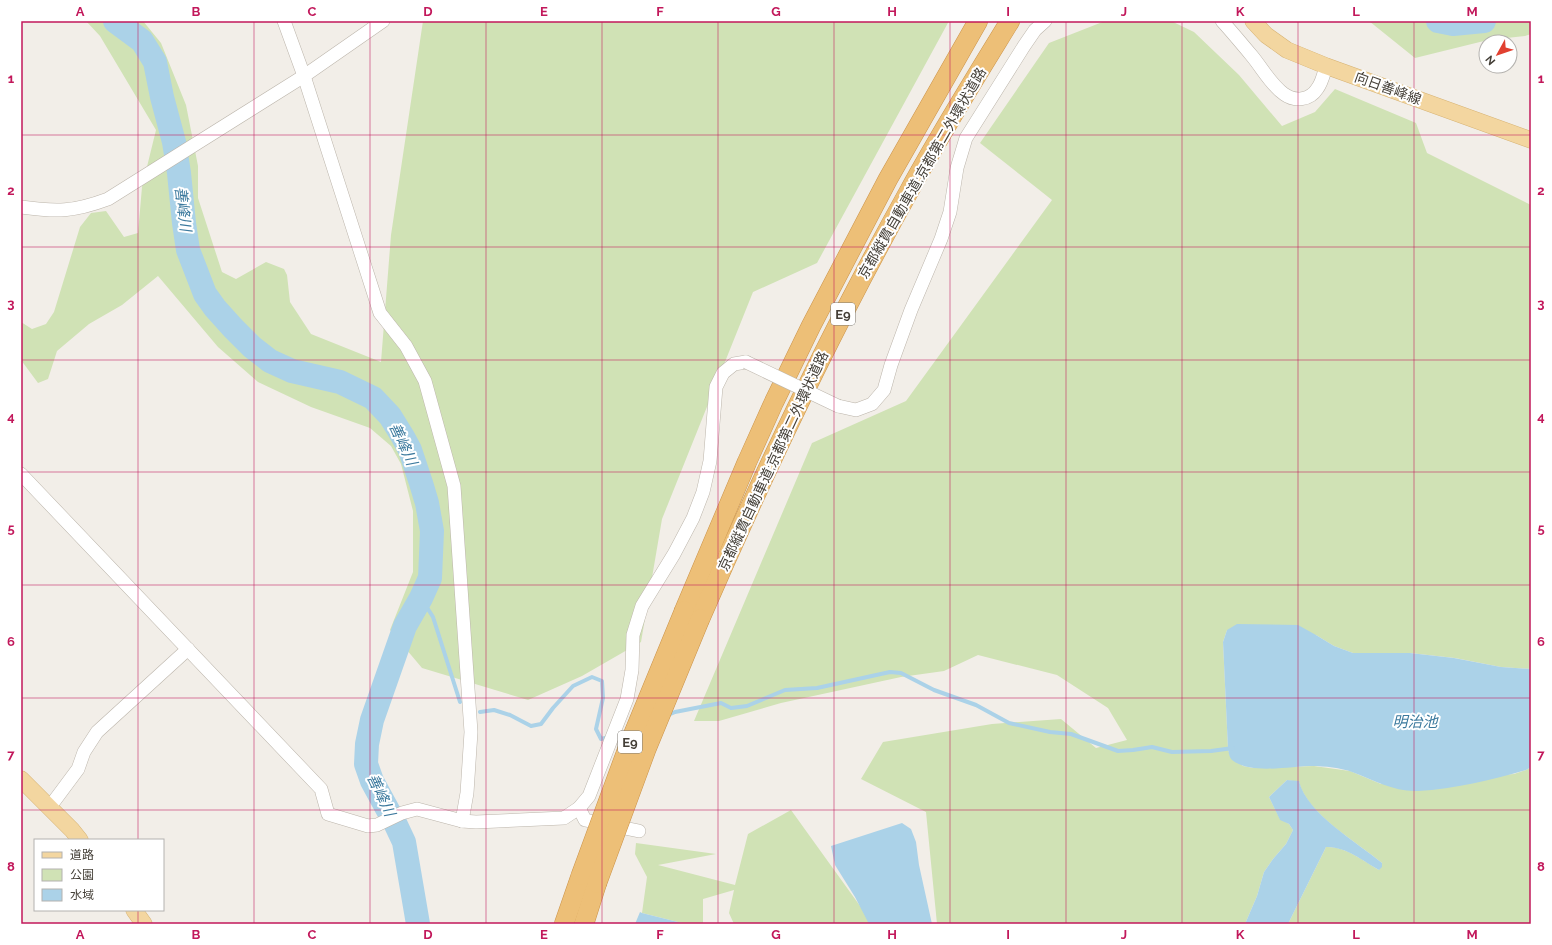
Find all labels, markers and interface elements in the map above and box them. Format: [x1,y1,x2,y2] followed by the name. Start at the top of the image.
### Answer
[76,4,85,19] text: A
[192,4,201,19] text: B
[308,4,317,19] text: C
[423,4,433,19] text: D
[540,4,548,19] text: E
[656,4,664,19] text: F
[771,4,781,19] text: G
[887,4,897,19] text: H
[1006,4,1010,19] text: I
[1121,4,1127,19] text: J
[1236,4,1245,19] text: K
[1352,4,1360,19] text: L
[1466,4,1478,19] text: M
[1478,34,1518,74] north arrow
[1483,53,1498,68] text: N
[855,65,989,281] street label: 京都縦貫自動車道;京都第二外環状道路
[1352,69,1424,107] street label: 向日善峰線
[8,71,15,86] text: 1
[1538,71,1545,86] text: 1
[7,183,15,198] text: 2
[1537,183,1545,198] text: 2
[171,186,195,234] water label: 善峰川
[7,296,15,311] text: 3
[1537,296,1545,311] text: 3
[831,303,855,325] road number: E9
[715,348,831,574] street label: 京都縦貫自動車道;京都第二外環状道路
[7,409,15,424] text: 4
[1537,409,1545,424] text: 4
[385,420,422,470] water label: 善峰川
[7,521,15,536] text: 5
[1537,521,1545,536] text: 5
[7,634,15,649] text: 6
[1537,634,1545,649] text: 6
[1392,713,1439,731] water label: 明治池
[618,731,642,753] road number: E9
[7,747,15,762] text: 7
[1537,747,1545,762] text: 7
[363,771,400,821] water label: 善峰川
[34,839,164,911] legend
[70,848,94,862] text: 道路
[7,859,15,874] text: 8
[1537,859,1545,874] text: 8
[70,868,94,882] text: 公園
[70,888,94,902] text: 水域
[76,927,85,942] text: A
[192,927,201,942] text: B
[308,927,317,942] text: C
[423,927,433,942] text: D
[540,927,548,942] text: E
[656,927,664,942] text: F
[771,927,781,942] text: G
[887,927,897,942] text: H
[1006,927,1010,942] text: I
[1121,927,1127,942] text: J
[1236,927,1245,942] text: K
[1352,927,1360,942] text: L
[1466,927,1478,942] text: M

